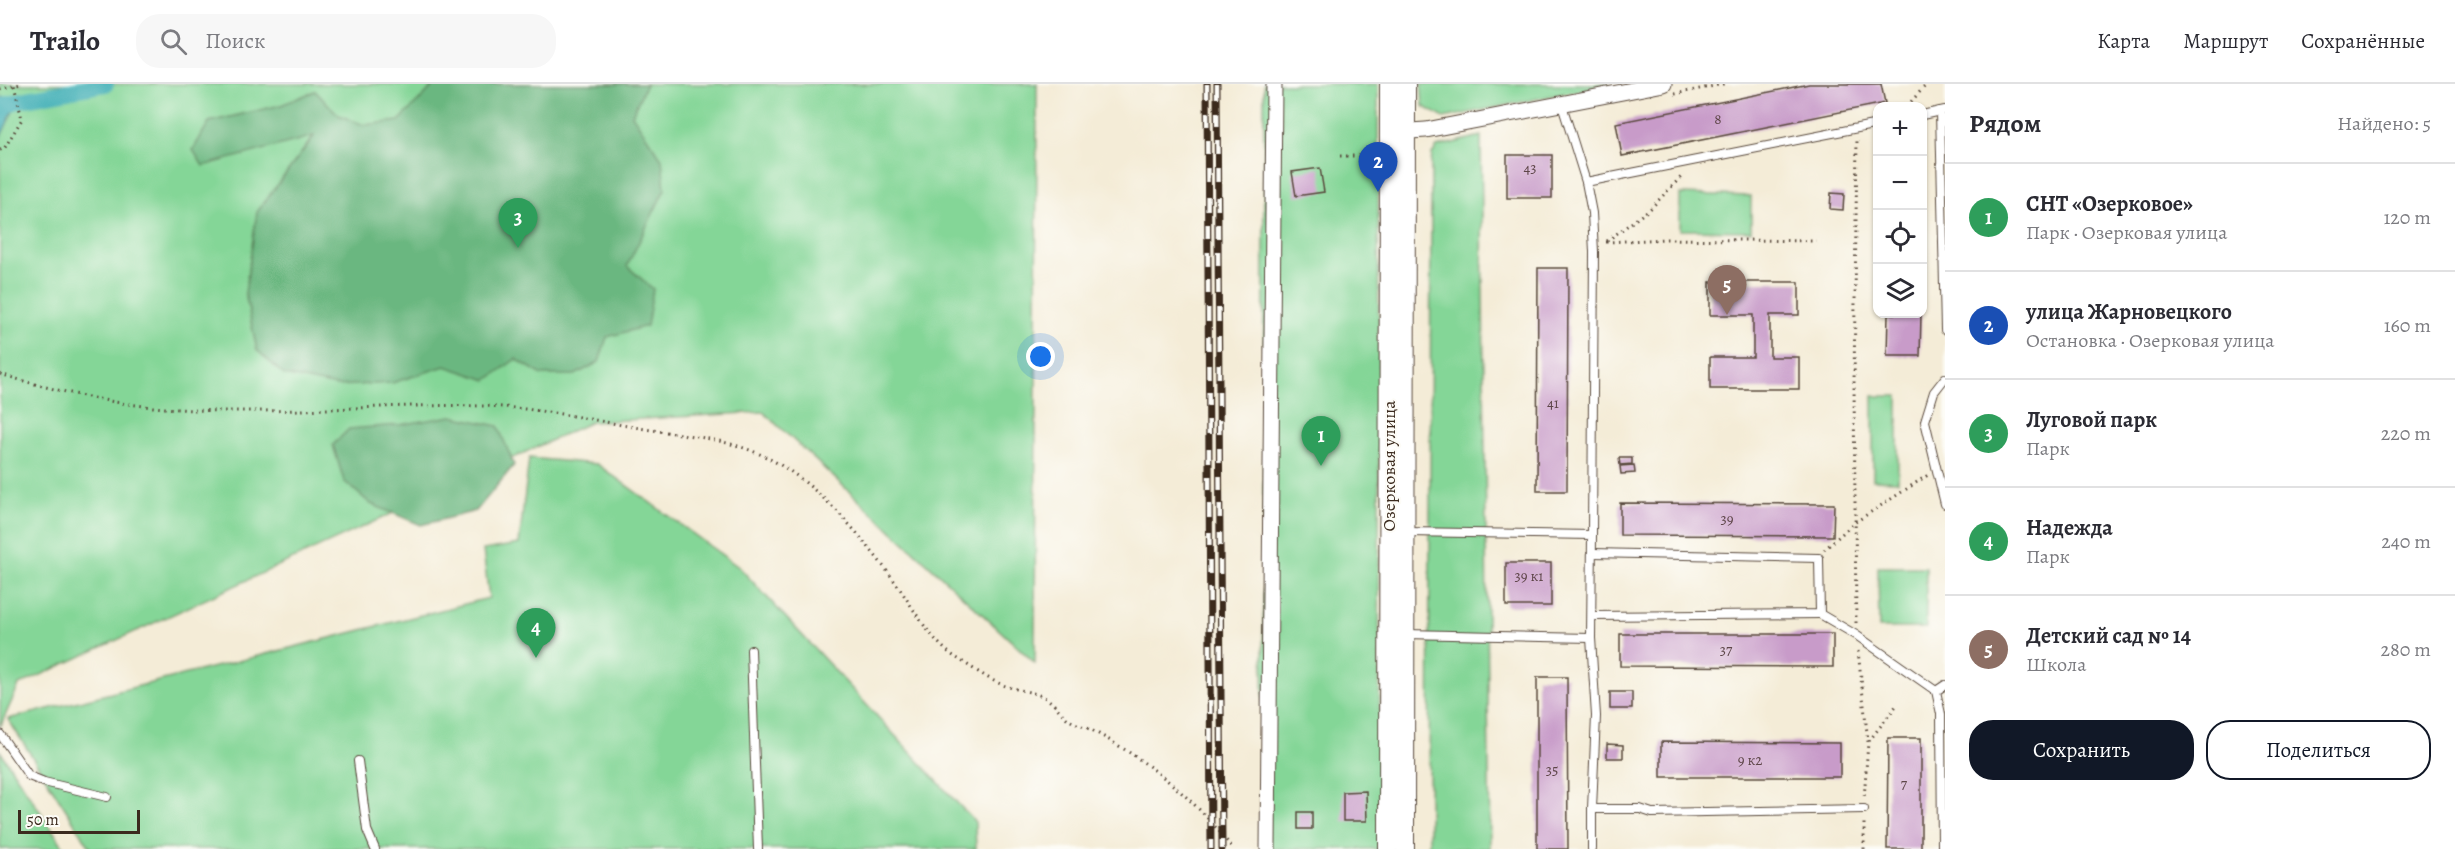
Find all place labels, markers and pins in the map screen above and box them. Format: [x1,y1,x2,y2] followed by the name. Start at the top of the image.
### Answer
[1358,142,1398,192] pin: 2
[498,198,538,248] pin: 3
[1708,266,1746,315] pin: 5
[1302,416,1340,466] pin: 1
[516,608,556,658] pin: 4

